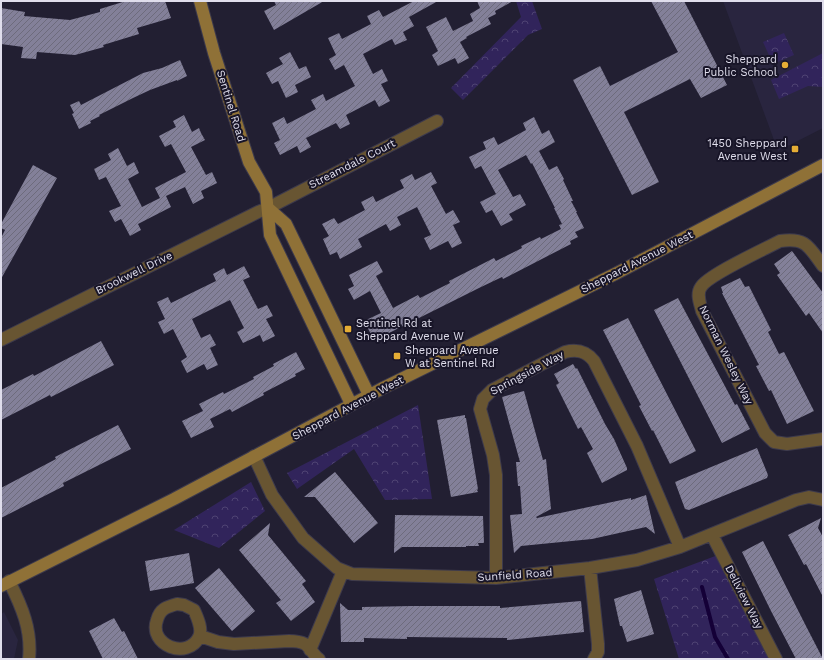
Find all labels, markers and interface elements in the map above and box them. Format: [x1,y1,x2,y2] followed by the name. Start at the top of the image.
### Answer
[704,53,778,79] place label: Sheppard Public School
[780,60,790,70] marker: Sheppard Public School
[214,69,248,143] street label: Sentinel Road
[307,136,398,191] street label: Streamdale Court
[708,137,787,163] place label: 1450 Sheppard Avenue West
[790,144,800,154] marker: 1450 Sheppard Avenue West
[579,228,696,296] street label: Sheppard Avenue West
[94,249,174,297] street label: Brookwell Drive
[696,303,756,407] street label: Norman Wesley Way
[356,317,464,343] place label: Sentinel Rd at Sheppard Avenue W
[343,324,353,334] marker: Sentinel Rd at Sheppard Avenue W
[405,344,499,370] place label: Sheppard Avenue W at Sentinel Rd
[488,348,566,398] street label: Springside Way
[392,351,402,361] marker: Sheppard Avenue W at Sentinel Rd
[290,373,406,443] street label: Sheppard Avenue West
[722,563,766,631] street label: Dellview Way
[477,566,553,584] street label: Sunfield Road

